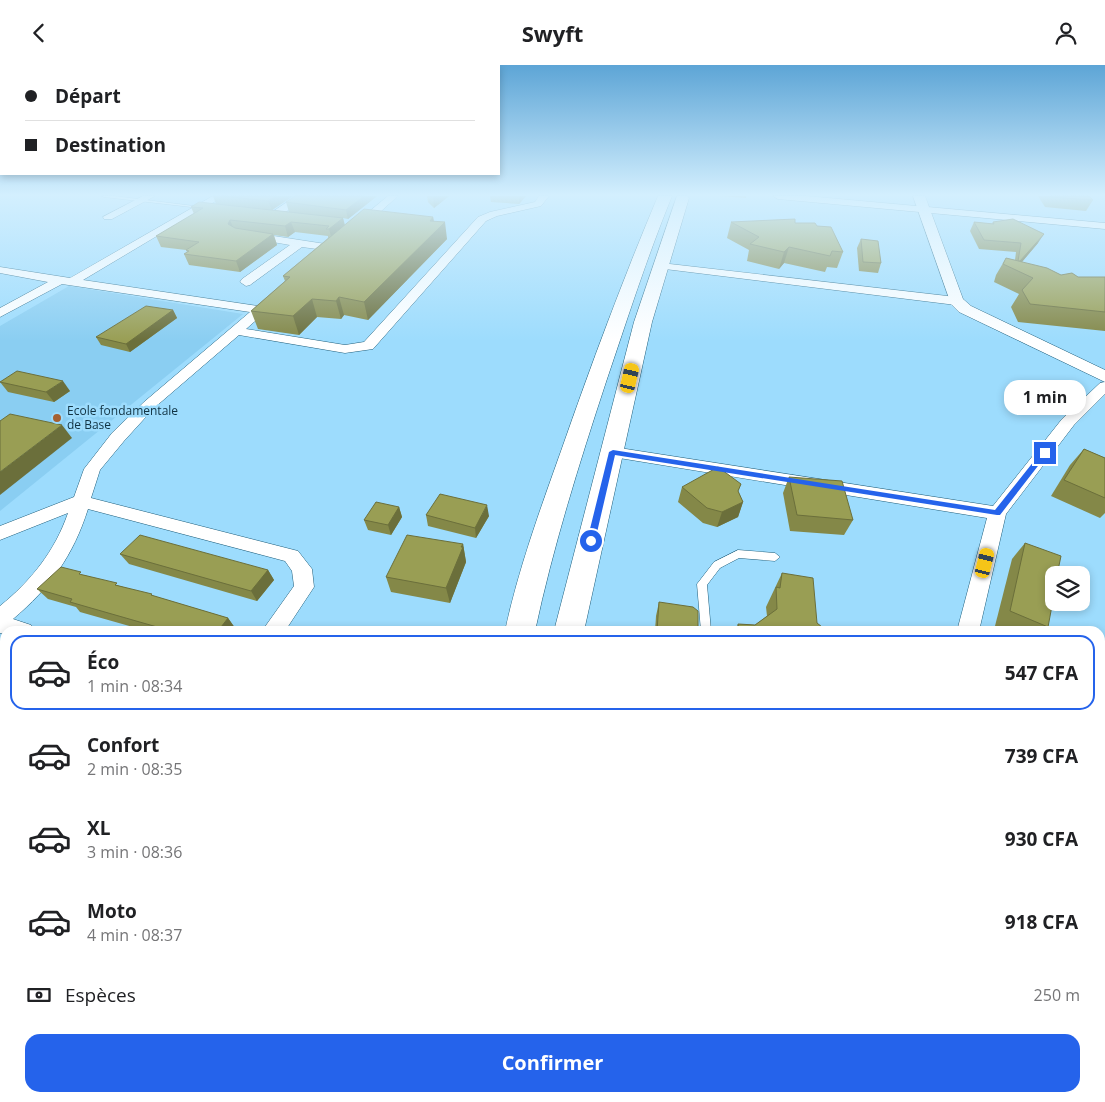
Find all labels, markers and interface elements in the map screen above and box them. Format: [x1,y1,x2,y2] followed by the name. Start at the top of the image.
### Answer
[522,18,583,48] text: Swyft
[25,19,53,47] icon: back
[1052,19,1080,47] icon: person
[55,83,121,109] text: Départ
[55,132,166,158] text: Destination
[619,362,640,394] car
[1004,381,1086,415] callout: 1 min
[1023,386,1067,408] text: 1 min
[67,402,178,433] place label: Ecole fondamentale de Base
[51,412,63,424] marker: Ecole fondamentale de Base
[1034,442,1056,464] route end
[580,530,602,552] route start
[974,547,995,579] car
[1045,566,1090,611] map controls
[1045,566,1090,611] button: layers
[87,649,119,675] text: Éco
[27,650,72,695] icon: car
[1005,660,1078,686] text: 547 CFA
[87,675,182,697] text: 1 min · 08:34
[87,732,159,758] text: Confort
[27,733,72,778] icon: car
[1005,743,1078,769] text: 739 CFA
[87,758,182,780] text: 2 min · 08:35
[87,815,110,841] text: XL
[27,816,72,861] icon: car
[1005,826,1078,852] text: 930 CFA
[87,841,182,863] text: 3 min · 08:36
[87,898,137,924] text: Moto
[27,899,72,944] icon: car
[1005,909,1078,935] text: 918 CFA
[87,924,182,946] text: 4 min · 08:37
[25,981,53,1009] icon: cash
[65,982,136,1008] text: Espèces
[1034,984,1080,1006] text: 250 m
[25,1034,1080,1092] button: Confirmer

